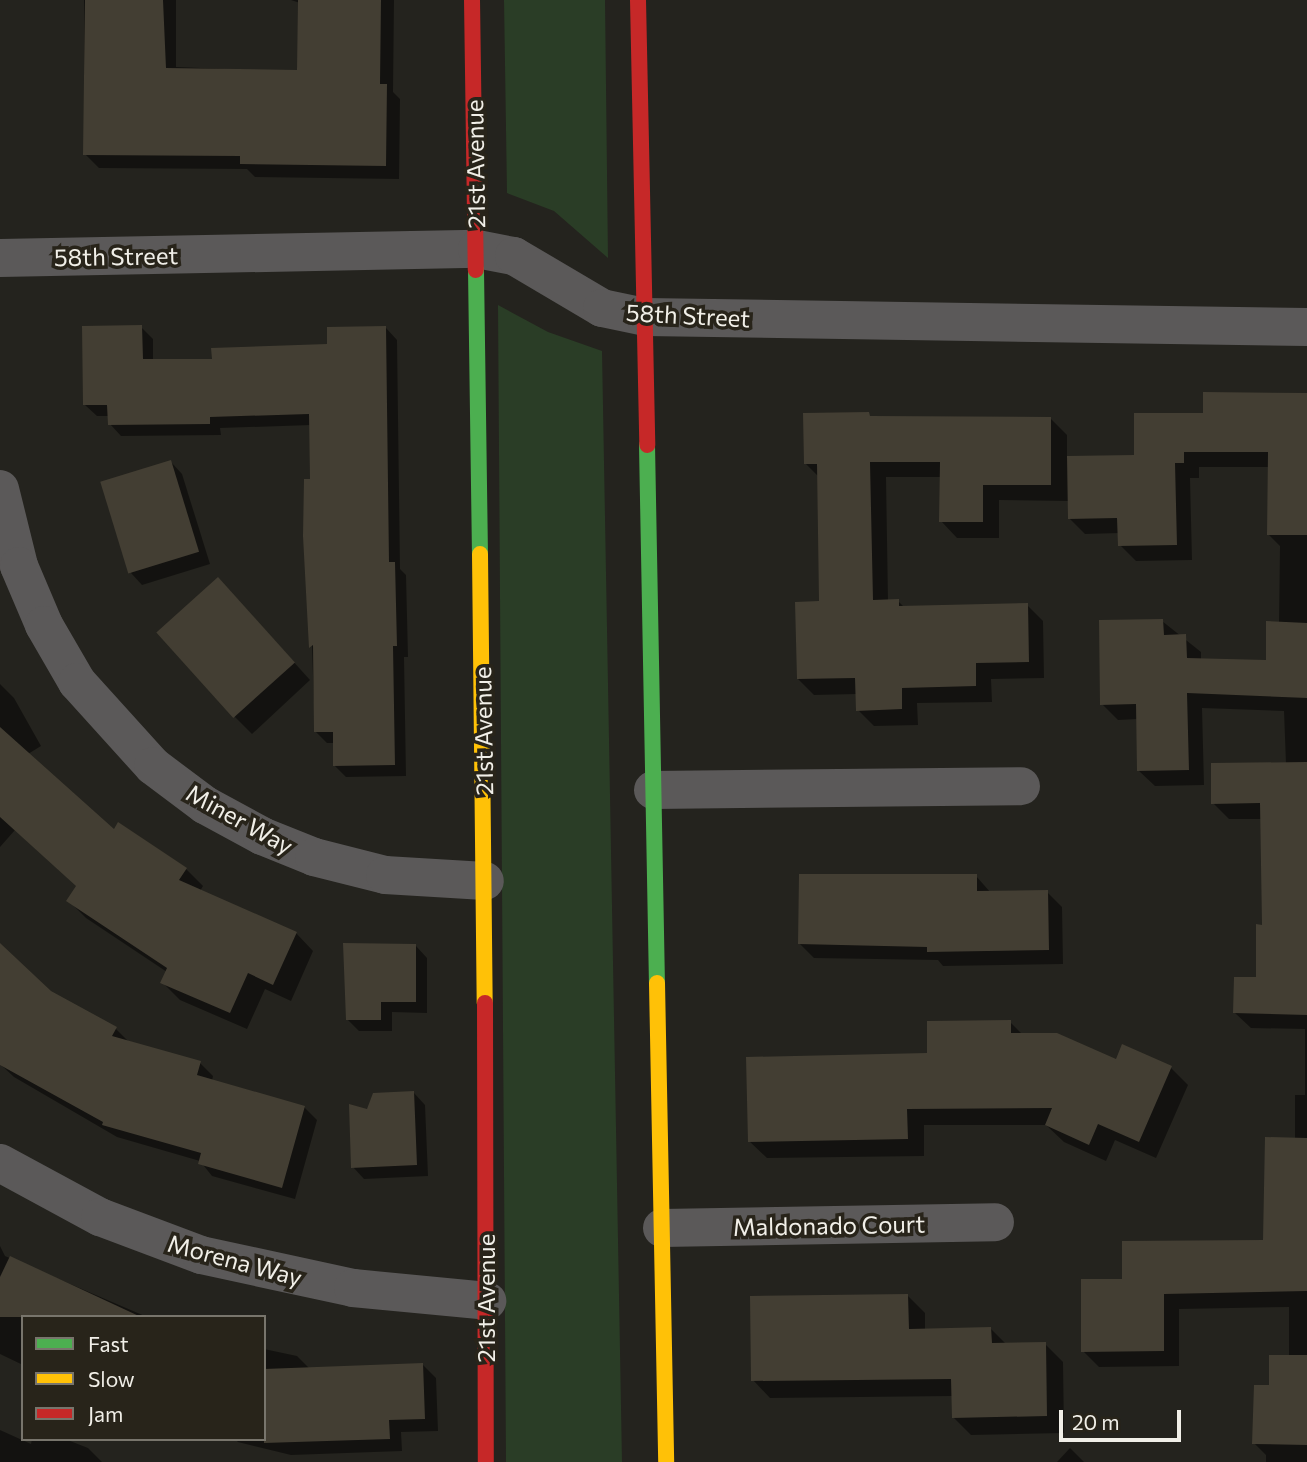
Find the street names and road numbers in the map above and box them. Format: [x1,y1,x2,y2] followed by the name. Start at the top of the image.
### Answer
[459,99,491,229] street label: 21st Avenue
[54,241,178,271] street label: 58th Street
[625,297,751,333] street label: 58th Street
[467,666,499,796] street label: 21st Avenue
[182,778,298,860] street label: Miner Way
[733,1209,925,1241] street label: Maldonado Court
[165,1228,305,1292] street label: Morena Way
[472,1234,500,1362] street label: 21st Avenue

